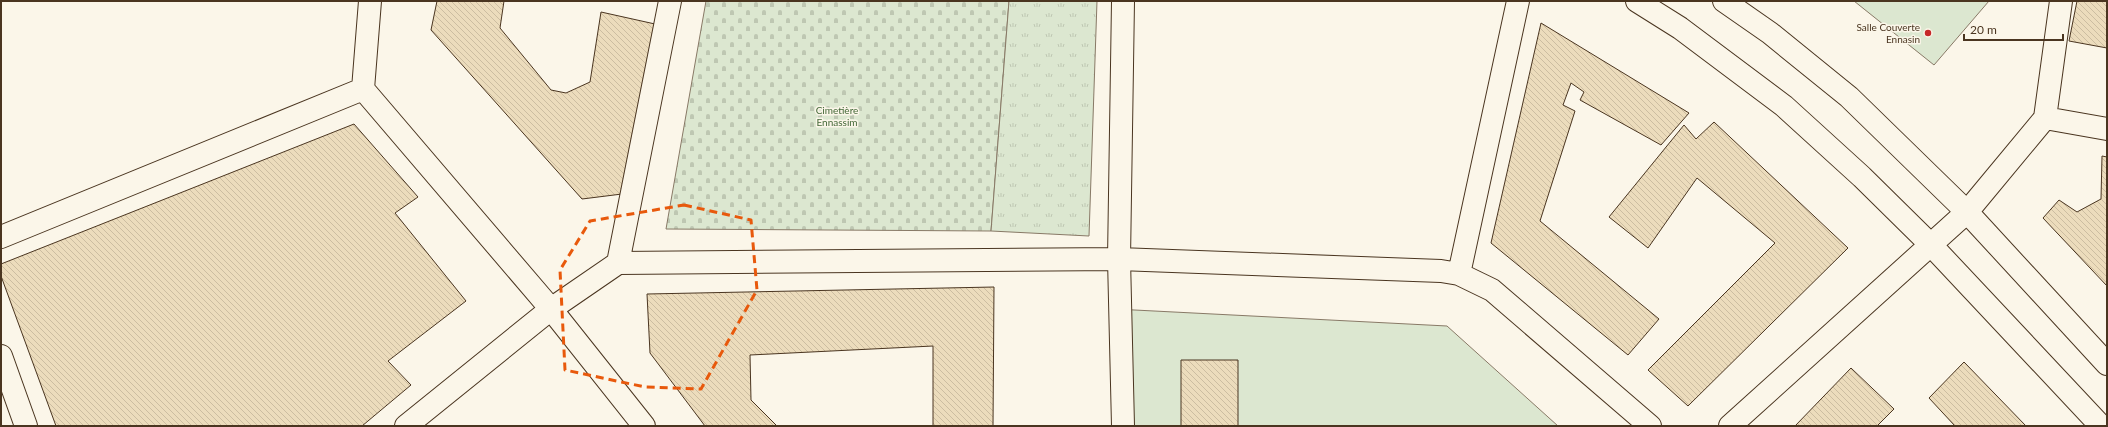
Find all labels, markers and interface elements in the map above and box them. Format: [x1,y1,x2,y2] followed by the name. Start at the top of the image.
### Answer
[1964,16,2063,42] scale bar
[1857,21,1920,45] place label: Salle Couverte Ennasin
[1970,22,1997,37] text: 20 m
[1923,28,1933,38] marker: Salle Couverte Ennasin
[816,104,858,128] park label: Cimetière Ennassim

